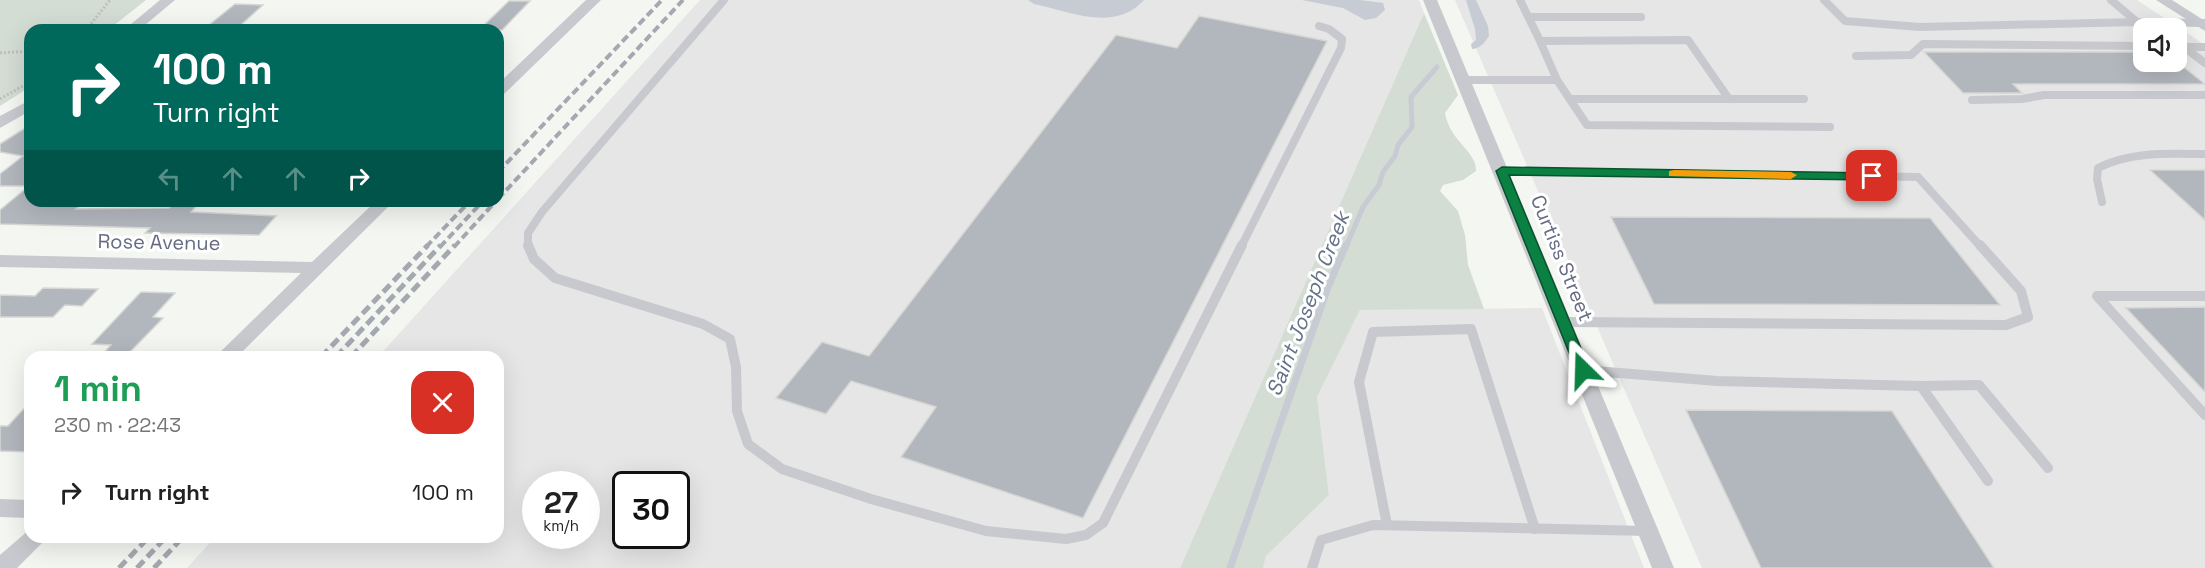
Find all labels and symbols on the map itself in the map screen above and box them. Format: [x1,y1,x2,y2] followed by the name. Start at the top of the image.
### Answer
[1846,150,1897,201] pin
[1525,191,1599,325] street label: Curtiss Street
[1260,205,1356,400] water label: Saint Joseph Creek
[97,228,221,256] street label: Rose Avenue
[1551,338,1615,402] position arrow
[612,471,690,549] speed limit sign: 30

